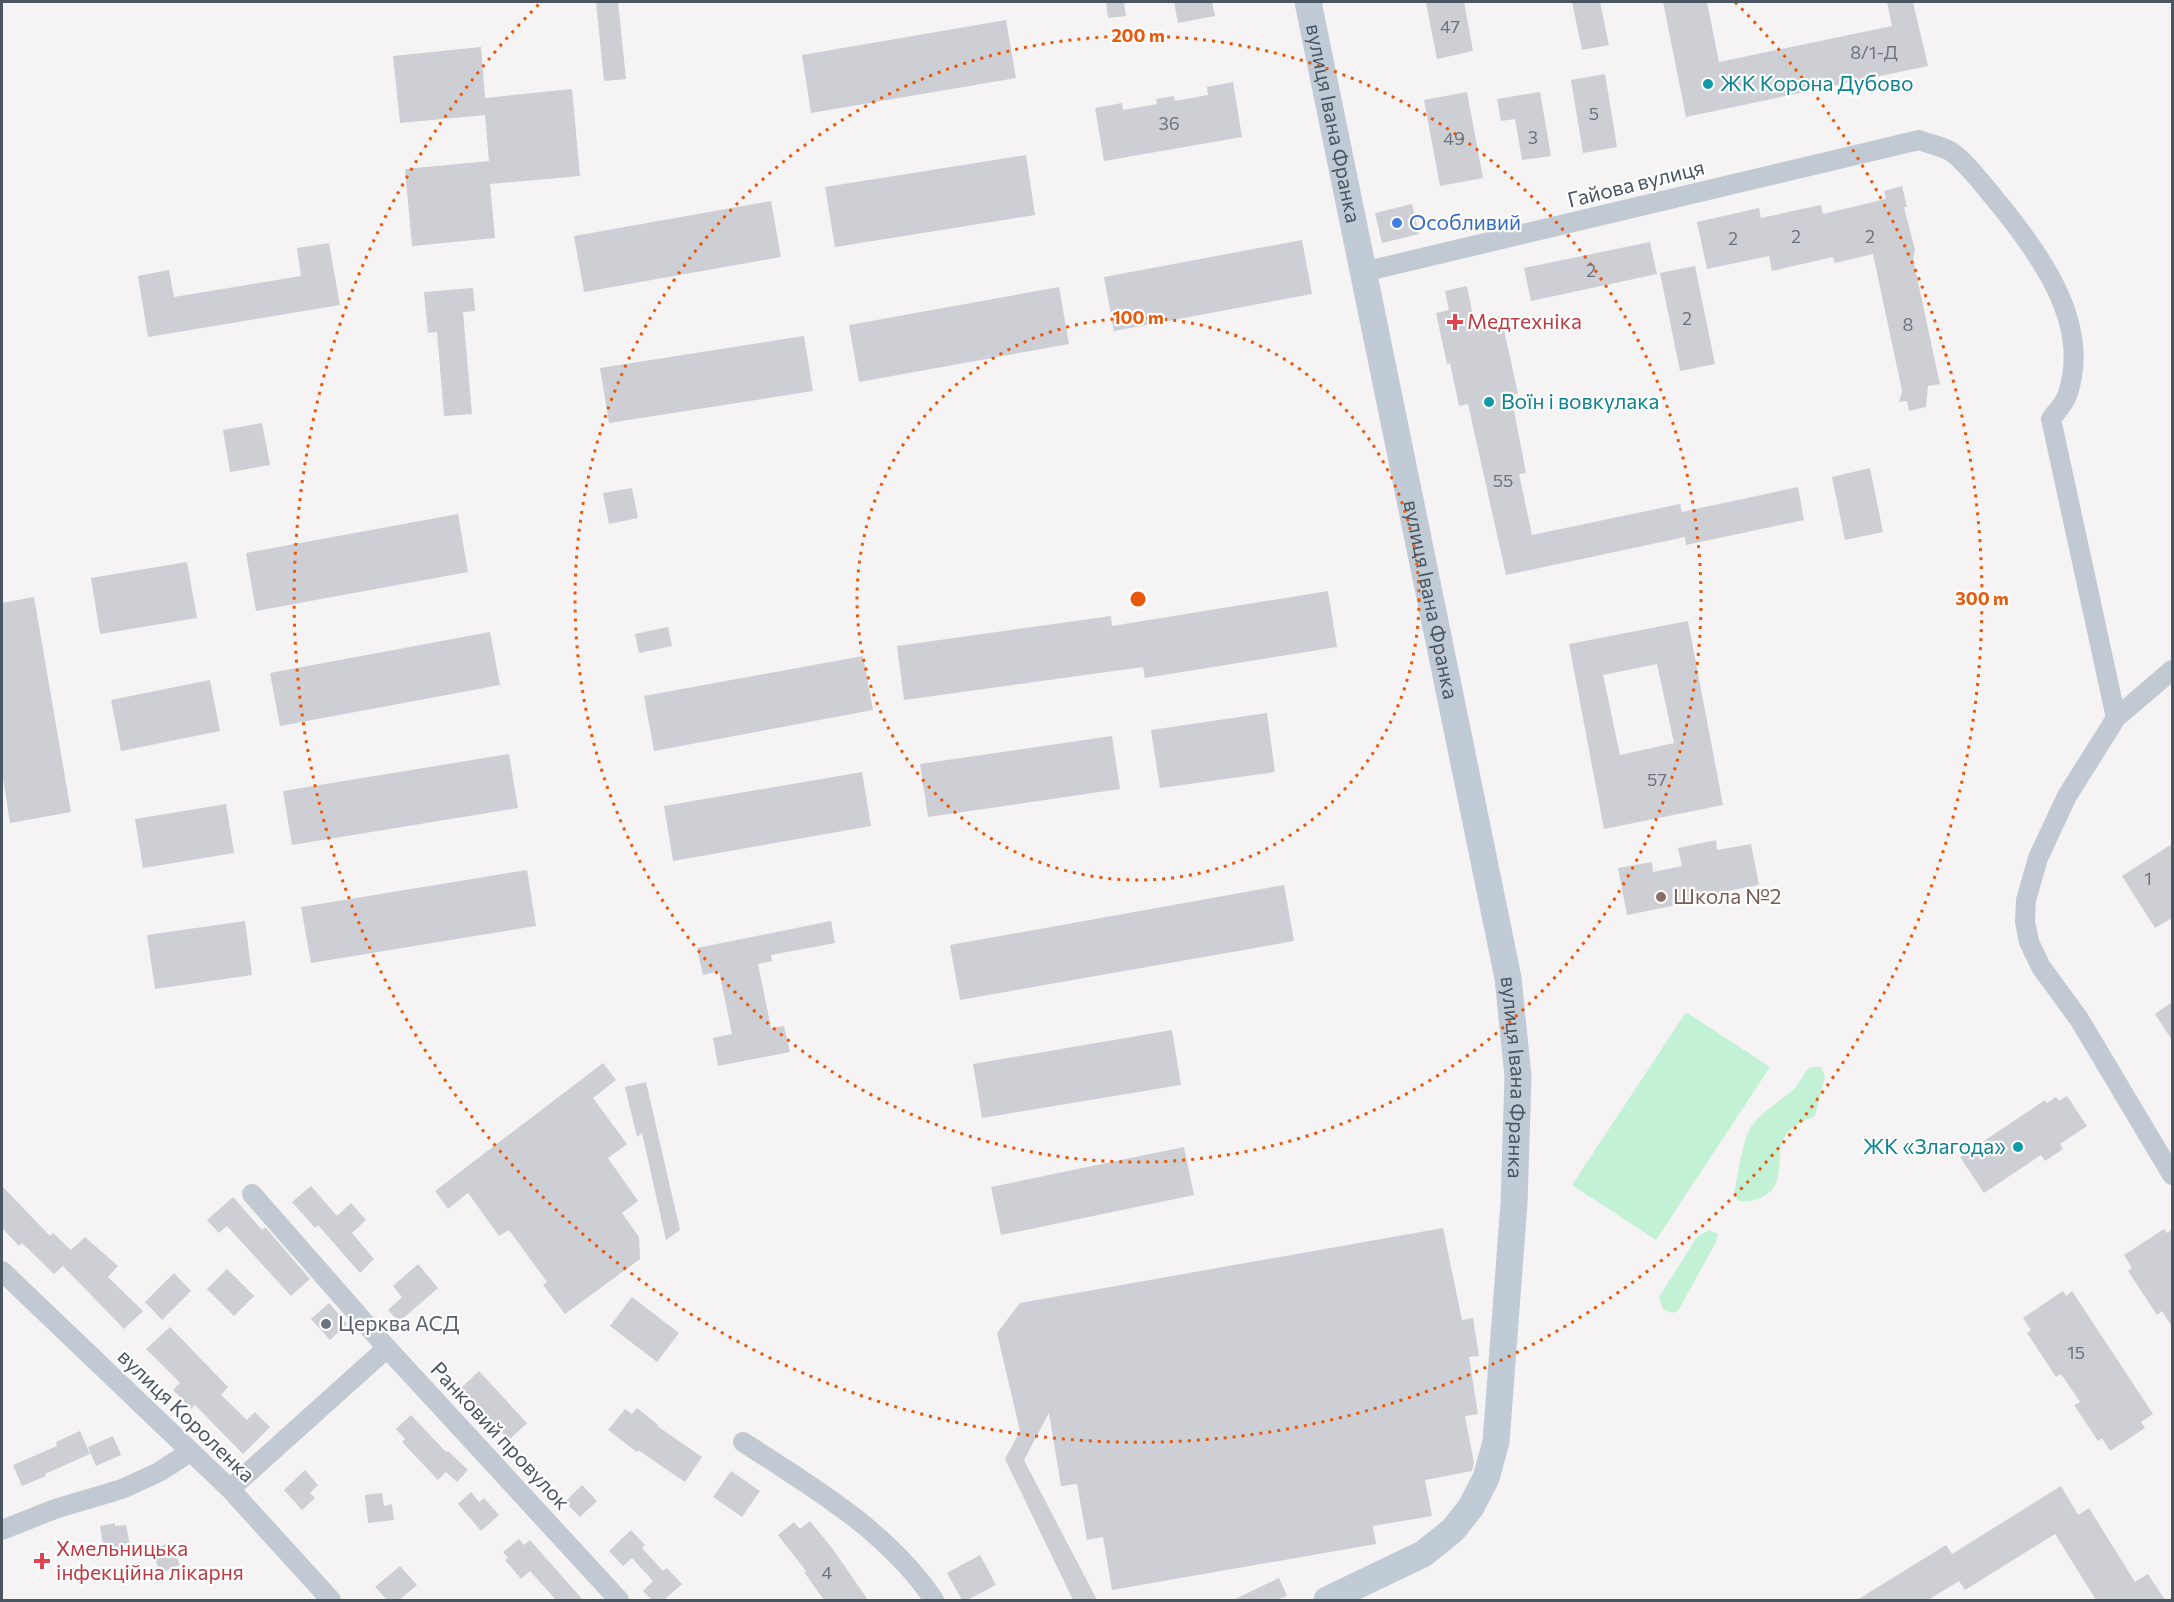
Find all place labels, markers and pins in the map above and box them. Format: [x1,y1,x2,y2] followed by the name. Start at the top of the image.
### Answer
[1720,70,1914,95] place label: ЖК Корона Дубово
[1701,77,1715,91] marker: ЖК Корона Дубово
[1409,209,1521,234] place label: Особливий
[1390,216,1404,230] marker: Особливий
[1467,308,1582,333] place label: Медтехніка
[1448,315,1462,329] marker: Медтехніка
[1501,388,1659,413] place label: Воїн і вовкулака
[1482,395,1496,409] marker: Воїн і вовкулака
[1128,589,1148,609] centre of rings
[1673,883,1781,908] place label: Школа №2
[1654,890,1668,904] marker: Школа №2
[1863,1133,2006,1158] place label: ЖК «Злагода»
[2011,1140,2025,1154] marker: ЖК «Злагода»
[338,1310,459,1335] place label: Церква АСД
[319,1317,333,1331] marker: Церква АСД
[56,1535,244,1584] place label: Хмельницька інфекційна лікарня
[33,1552,51,1570] marker: Хмельницька інфекційна лікарня

